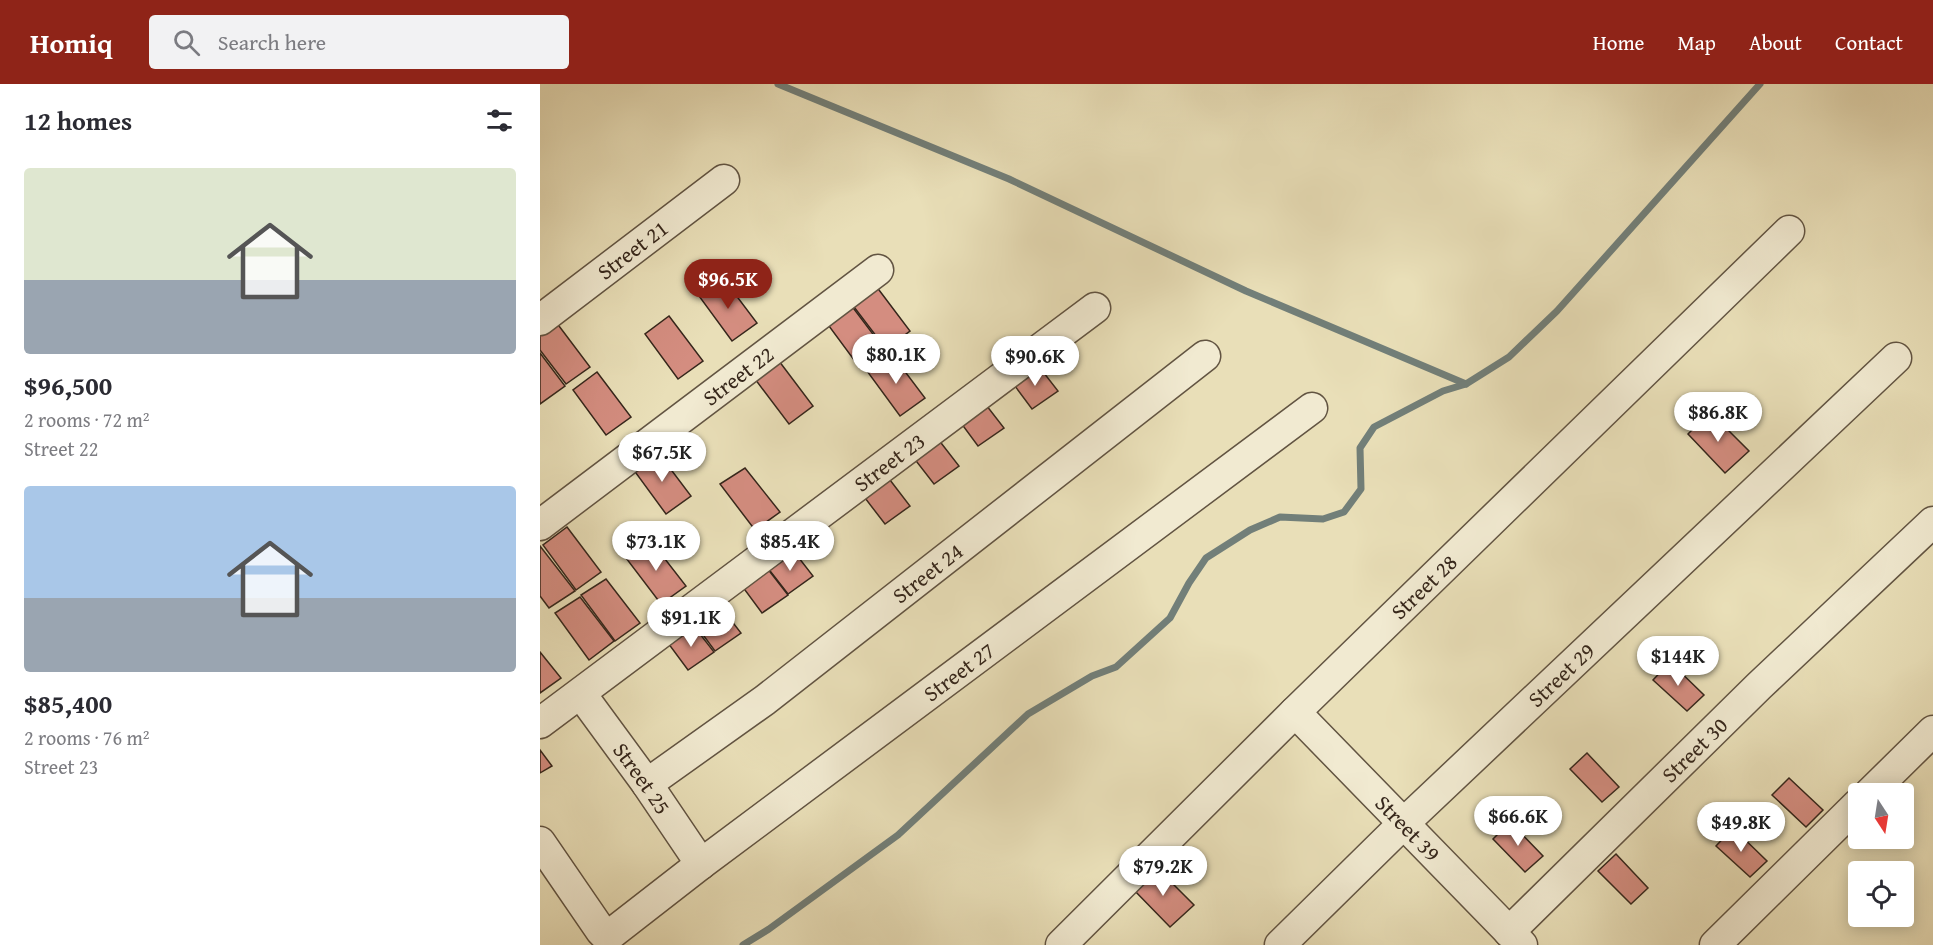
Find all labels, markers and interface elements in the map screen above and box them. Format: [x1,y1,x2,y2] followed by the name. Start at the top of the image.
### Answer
[149,15,569,69] search box
[30,22,113,63] text: Homiq
[170,26,203,59] icon: search
[218,26,326,58] text: Search here
[1593,27,1644,58] text: Home
[1677,27,1716,58] text: Map
[1749,27,1802,58] text: About
[1835,27,1903,58] text: Contact
[24,101,132,140] text: 12 homes
[483,104,516,137] icon: filters
[216,207,324,315] icon: home
[590,212,675,287] street label: Street 21
[679,259,777,310] pin: $96.5K
[698,264,758,293] text: $96.5K
[847,334,945,385] pin: $80.1K
[986,336,1084,387] pin: $90.6K
[696,338,780,413] street label: Street 22
[866,339,926,368] text: $80.1K
[1005,341,1065,370] text: $90.6K
[24,366,112,405] text: $96,500
[1669,392,1767,443] pin: $86.8K
[1688,397,1748,426] text: $86.8K
[24,405,150,434] text: 2 rooms · 72 m²
[847,425,931,499] street label: Street 23
[613,432,711,483] pin: $67.5K
[24,434,98,463] text: Street 22
[632,437,692,466] text: $67.5K
[607,521,705,572] pin: $73.1K
[741,521,839,572] pin: $85.4K
[216,525,324,633] icon: home
[626,526,686,555] text: $73.1K
[760,526,820,555] text: $85.4K
[885,535,969,611] street label: Street 24
[1383,547,1464,627] street label: Street 28
[642,597,740,648] pin: $91.1K
[661,602,721,631] text: $91.1K
[916,634,1001,709] street label: Street 27
[1520,635,1602,714] street label: Street 29
[1636,636,1720,687] pin: $144K
[1651,641,1705,670] text: $144K
[24,684,112,723] text: $85,400
[1654,710,1735,790] street label: Street 30
[24,723,150,752] text: 2 rooms · 76 m²
[605,735,679,821] street label: Street 25
[24,752,98,781] text: Street 23
[1848,783,1914,849] north arrow
[1848,783,1914,927] map controls
[1368,788,1448,868] street label: Street 39
[1469,796,1567,847] pin: $66.6K
[1488,801,1548,830] text: $66.6K
[1692,802,1790,853] pin: $49.8K
[1711,807,1771,836] text: $49.8K
[1114,846,1212,897] pin: $79.2K
[1133,851,1193,880] text: $79.2K
[1848,861,1914,927] button: locate

